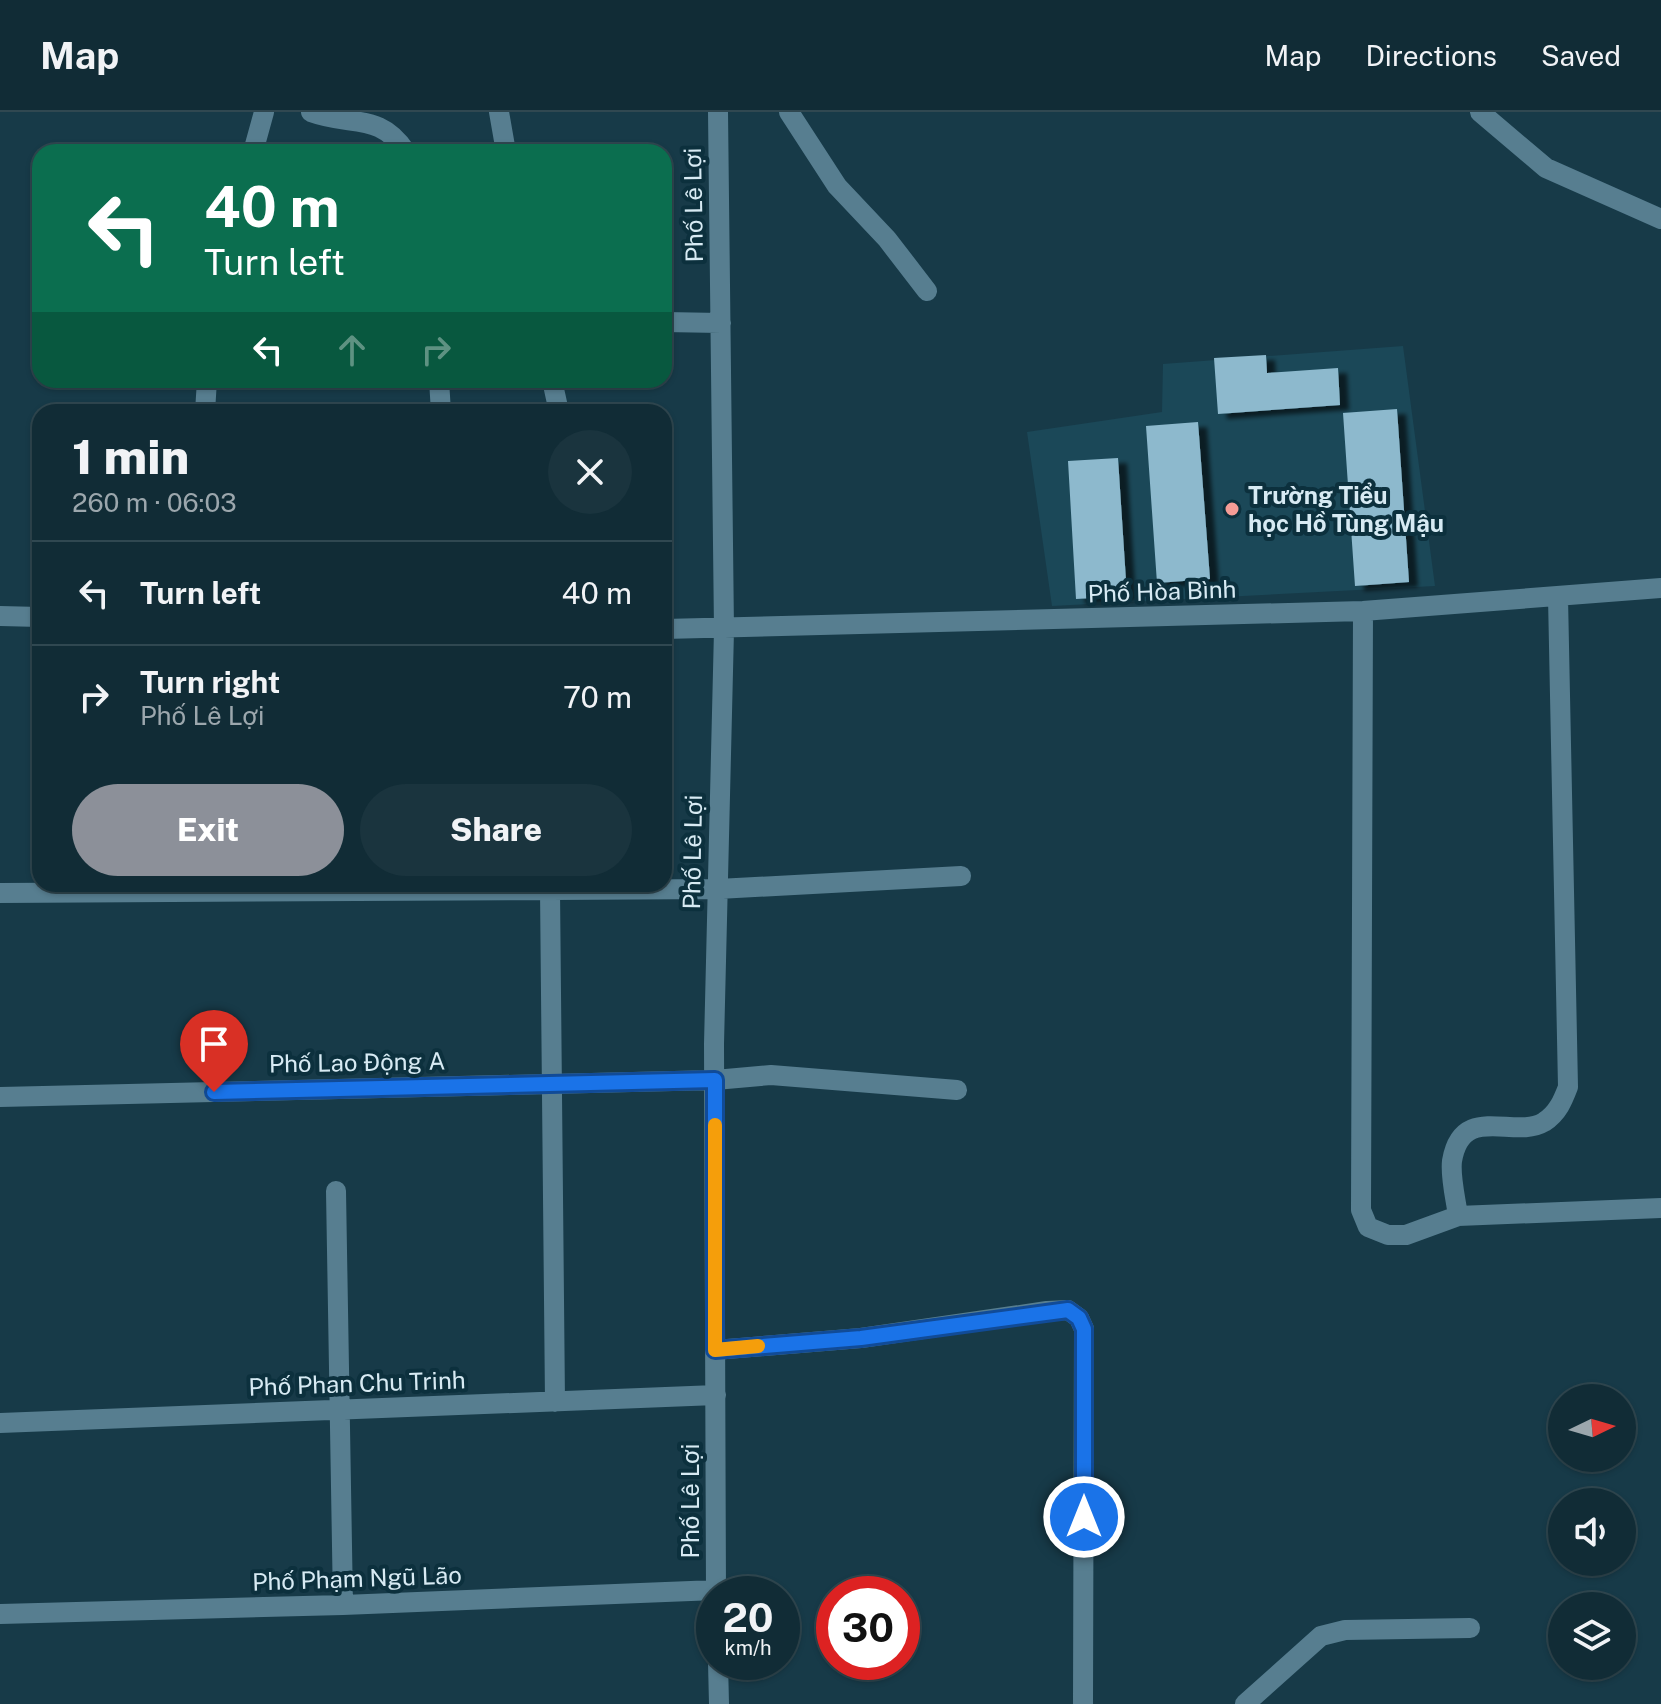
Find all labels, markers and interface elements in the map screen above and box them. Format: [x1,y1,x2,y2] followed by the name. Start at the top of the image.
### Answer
[40,33,119,78] text: Map
[1265,39,1321,72] text: Map
[1365,39,1497,72] text: Directions
[1541,39,1621,72] text: Saved
[678,147,708,263] street label: Phố Lê Lợi
[204,174,340,240] text: 40 m
[72,176,176,280] icon: left
[204,241,345,283] text: Turn left
[246,328,290,372] icon: left
[330,328,374,372] icon: ahead
[414,328,458,372] icon: right
[72,428,189,485] text: 1 min
[548,430,632,514] button: close
[1248,481,1444,537] place label: Trường Tiểu học Hồ Tùng Mậu
[72,487,237,518] text: 260 m · 06:03
[1223,500,1241,518] marker: Trường Tiểu học Hồ Tùng Mậu
[72,571,116,615] icon: left
[1087,574,1237,608] street label: Phố Hòa Bình
[140,575,261,611] text: Turn left
[562,575,632,611] text: 40 m
[140,664,280,700] text: Turn right
[72,675,116,719] icon: right
[563,679,632,715] text: 70 m
[140,700,264,731] text: Phố Lê Lợi
[72,784,344,876] button: Exit
[360,784,632,876] button: Share
[677,794,707,910] street label: Phố Lê Lợi
[180,1010,248,1092] pin
[192,1022,236,1066] icon: arrive
[268,1046,446,1078] street label: Phố Lao Động A
[248,1365,466,1401] street label: Phố Phan Chu Trinh
[1548,1384,1636,1472] north arrow
[1548,1384,1636,1680] map controls
[676,1444,704,1558] street label: Phố Lê Lợi
[1042,1475,1126,1559] position arrow
[1548,1488,1636,1576] button: sound
[252,1560,462,1596] street label: Phố Phạm Ngũ Lão
[816,1576,920,1680] speed limit sign: 30
[1548,1592,1636,1680] button: layers
[722,1594,774,1641] text: 20
[724,1636,772,1660] text: km/h

